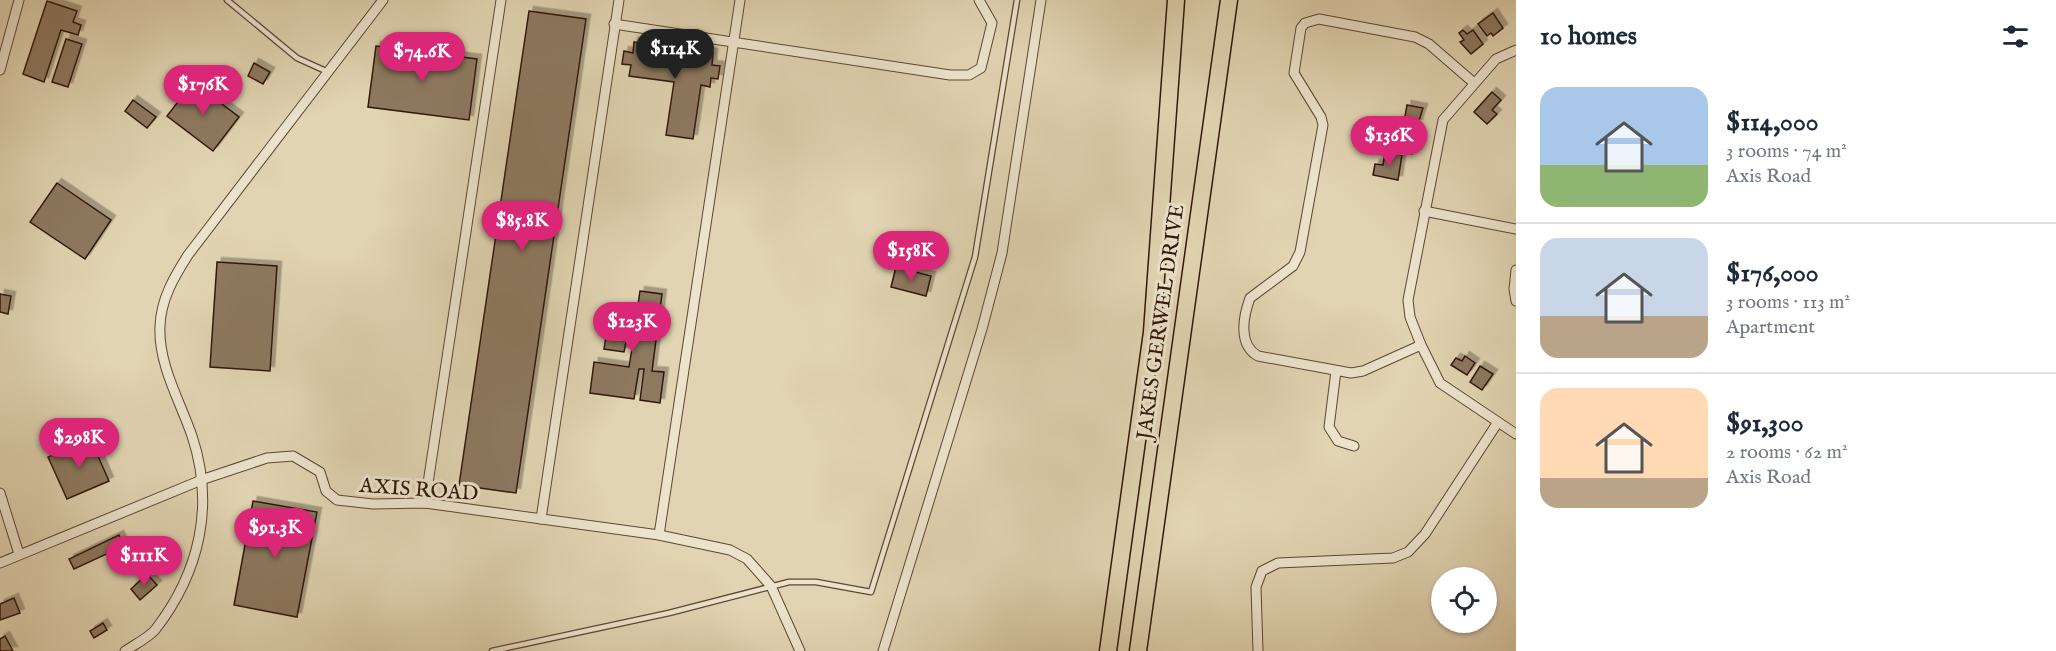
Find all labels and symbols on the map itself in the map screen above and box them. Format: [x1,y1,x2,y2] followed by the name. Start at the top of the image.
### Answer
[633,29,717,80] pin: $114K
[373,32,471,83] pin: $74.6K
[161,65,245,116] pin: $176K
[1347,116,1431,167] pin: $136K
[473,201,571,252] pin: $85.8K
[1131,203,1191,444] street label: JAKES GERWEL DRIVE
[869,231,953,282] pin: $158K
[590,302,674,353] pin: $123K
[37,418,121,469] pin: $298K
[358,473,479,508] street label: AXIS ROAD
[226,508,324,559] pin: $91.3K
[102,536,186,587] pin: $111K

